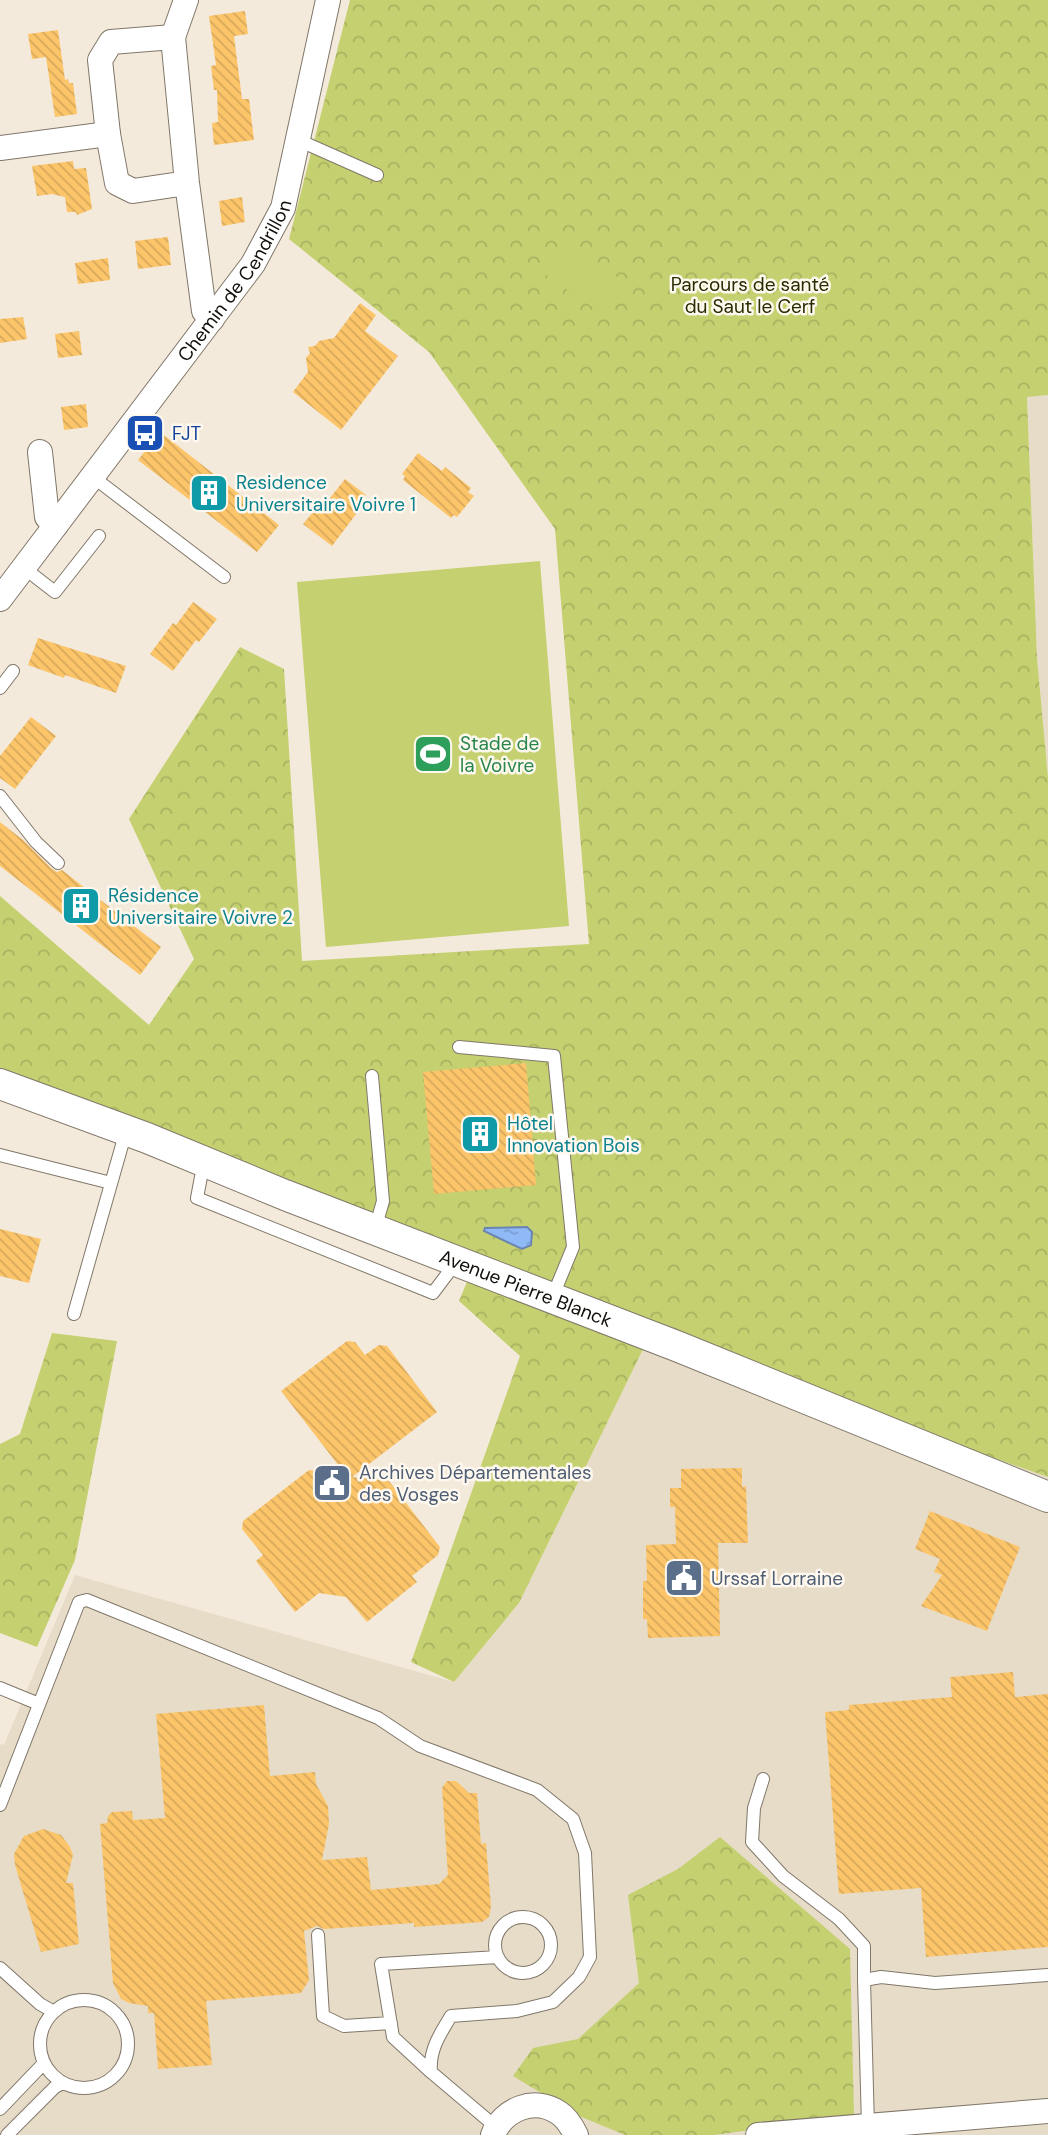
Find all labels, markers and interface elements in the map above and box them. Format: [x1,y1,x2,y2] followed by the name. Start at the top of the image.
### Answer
[171,198,297,366] street label: Chemin de Cendrillon
[671,272,829,319] park label: Parcours de santé du Saut le Cerf
[124,412,166,454] bus stop icon: FJT
[172,421,202,446] place label: FJT
[236,470,416,517] place label: Residence Universitaire Voivre 1
[188,472,230,514] building icon: Residence Universitaire Voivre 1
[460,731,539,778] place label: Stade de la Voivre
[412,733,454,775] sports icon: Stade de la Voivre
[108,883,293,930] place label: Résidence Universitaire Voivre 2
[60,885,102,927] building icon: Résidence Universitaire Voivre 2
[507,1111,640,1158] place label: Hôtel Innovation Bois
[459,1113,501,1155] building icon: Hôtel Innovation Bois
[436,1243,616,1333] street label: Avenue Pierre Blanck
[359,1460,592,1507] place label: Archives Départementales des Vosges
[311,1462,353,1504] public building icon: Archives Départementales des Vosges
[663,1557,705,1599] public building icon: Urssaf Lorraine
[711,1566,843,1591] place label: Urssaf Lorraine

